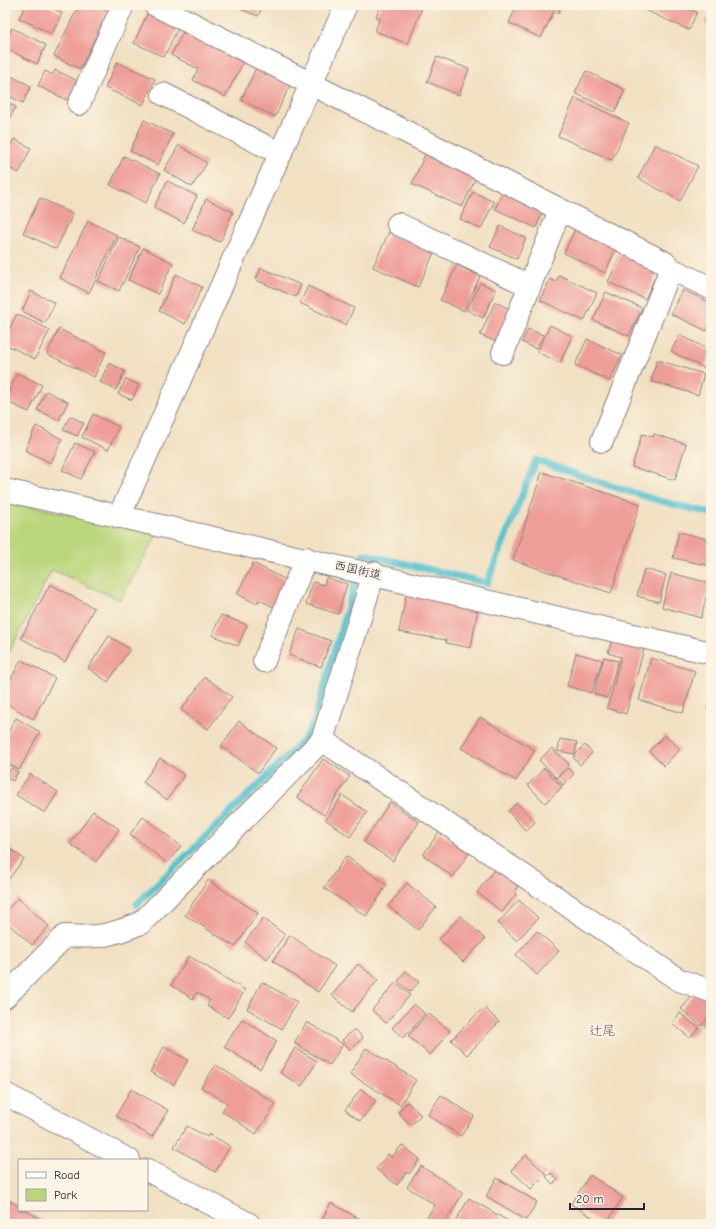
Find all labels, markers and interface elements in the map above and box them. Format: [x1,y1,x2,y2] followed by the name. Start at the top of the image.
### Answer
[333,558,383,582] street label: 西国街道
[589,1023,615,1038] district label: 辻尾
[18,1159,148,1211] legend
[54,1168,80,1182] text: Road
[570,1185,644,1211] scale bar
[54,1188,77,1202] text: Park
[576,1192,604,1206] text: 20 m

